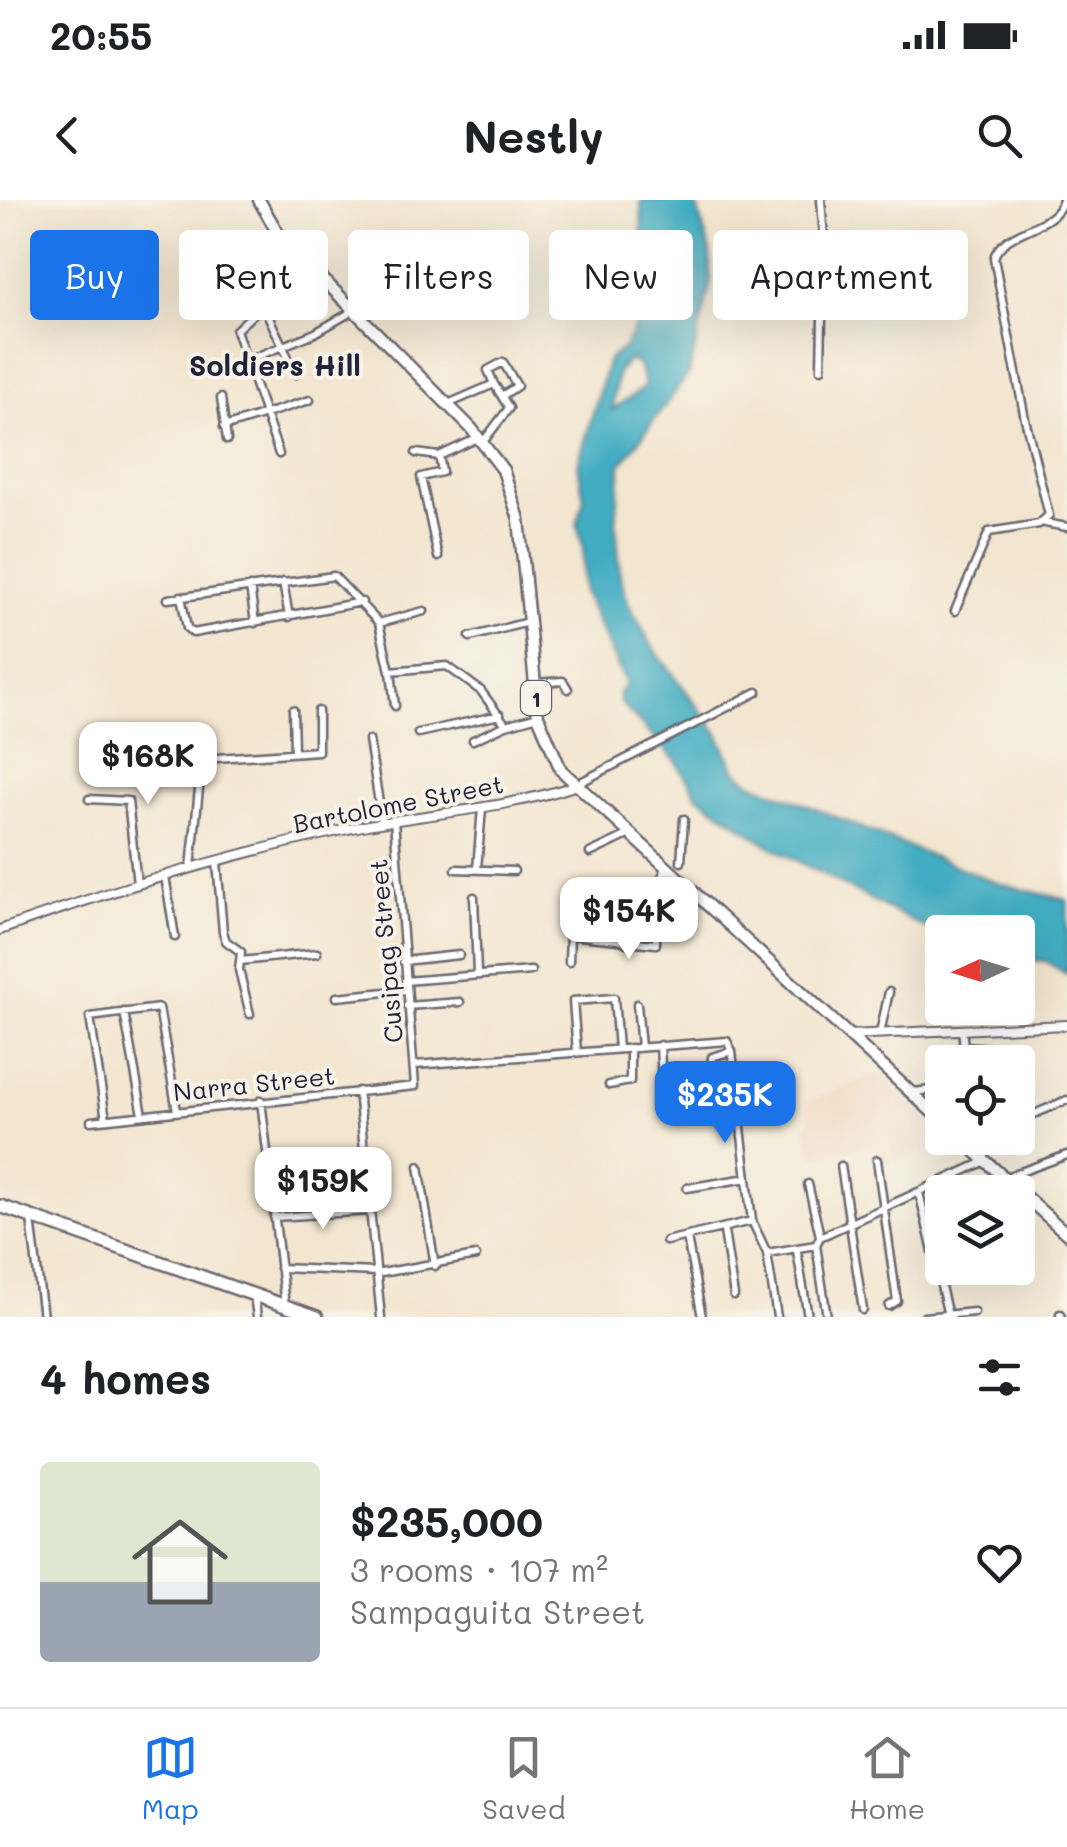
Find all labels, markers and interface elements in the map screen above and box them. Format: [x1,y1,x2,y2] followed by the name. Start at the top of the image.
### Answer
[50,10,152,60] text: 20:55
[463,106,604,164] text: Nestly
[40,108,95,163] icon: back
[972,108,1027,163] icon: search
[30,230,159,320] chip: Buy
[179,230,328,320] chip: Rent
[348,230,529,320] chip: Filters
[549,230,693,320] chip: New
[713,230,968,320] chip: Apartment
[189,347,361,383] district label: Soldiers Hill
[521,681,551,715] road number: 1
[78,722,218,807] pin: $168K
[101,733,195,775] text: $168K
[290,767,506,839] street label: Bartolome Street
[361,858,409,1044] street label: Cusipag Street
[559,877,699,962] pin: $154K
[582,888,676,930] text: $154K
[925,915,1035,1025] north arrow
[925,915,1035,1285] map controls
[925,1045,1035,1155] button: locate
[172,1059,336,1107] street label: Narra Street
[655,1061,795,1146] pin: $235K
[677,1072,773,1114] text: $235K
[253,1147,393,1232] pin: $159K
[277,1158,369,1200] text: $159K
[925,1175,1035,1285] button: layers
[40,1350,211,1405] text: 4 homes
[972,1350,1027,1405] icon: filters
[350,1493,543,1548] text: $235,000
[120,1502,240,1622] icon: home
[972,1535,1027,1590] icon: heart
[350,1548,608,1590] text: 3 rooms · 107 m²
[350,1590,645,1632] text: Sampaguita Street
[142,1730,199,1826] tab: Map
[482,1730,565,1826] tab: Saved
[849,1730,925,1826] tab: Home

